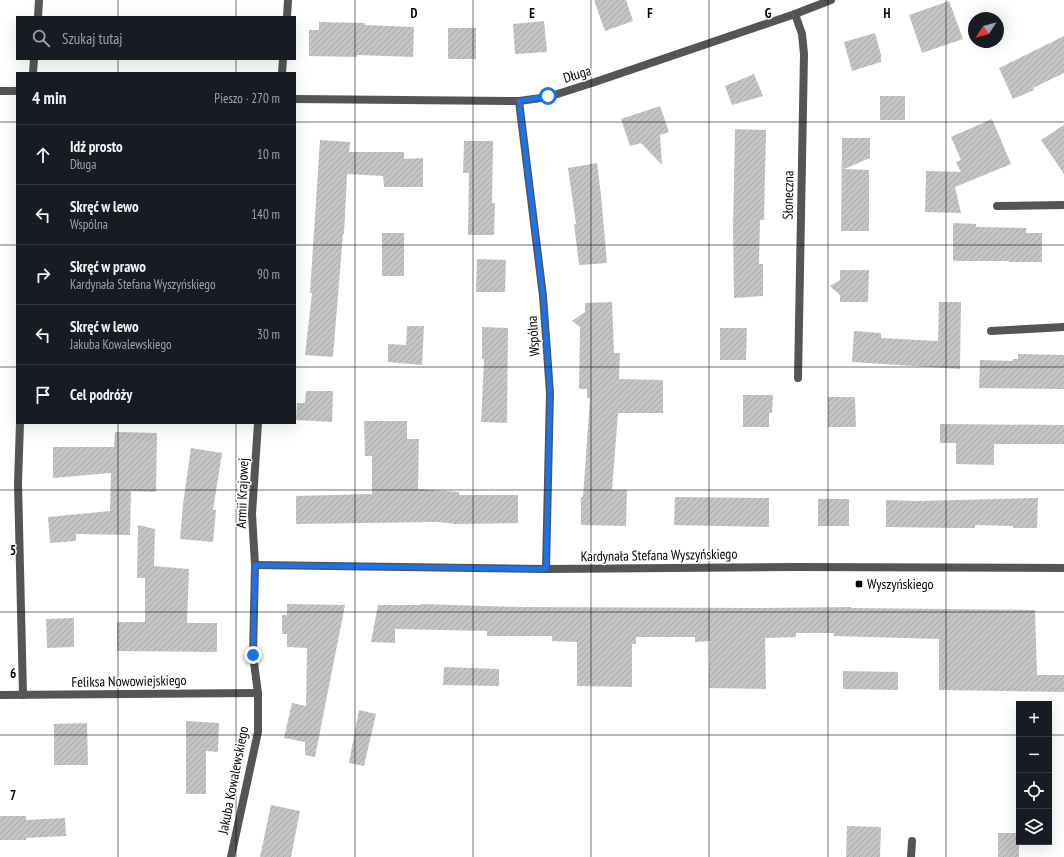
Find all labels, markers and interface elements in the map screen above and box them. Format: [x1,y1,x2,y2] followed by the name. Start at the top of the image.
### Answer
[411,5,418,22] text: D
[529,5,535,22] text: E
[647,5,653,22] text: F
[765,5,772,22] text: G
[884,5,891,22] text: H
[968,12,1004,48] north arrow
[16,16,296,60] search box
[30,27,52,49] icon: search
[62,29,123,48] text: Szukaj tutaj
[561,61,593,87] street label: Długa
[32,87,66,109] text: 4 min
[539,87,557,105] route start
[214,90,280,107] text: Pieszo · 270 m
[70,137,123,156] text: Idź prosto
[32,144,54,166] icon: ahead
[257,146,280,163] text: 10 m
[70,156,96,173] text: Długa
[779,170,797,220] street label: Słoneczna
[70,197,139,216] text: Skręć w lewo
[32,204,54,226] icon: left
[251,206,280,223] text: 140 m
[70,216,108,233] text: Wspólna
[70,257,146,276] text: Skręć w prawo
[32,264,54,286] icon: right
[257,266,280,283] text: 90 m
[70,276,216,293] text: Kardynała Stefana Wyszyńskiego
[523,315,543,357] street label: Wspólna
[70,317,139,336] text: Skręć w lewo
[32,324,54,346] icon: left
[257,326,280,343] text: 30 m
[70,336,172,353] text: Jakuba Kowalewskiego
[32,384,54,406] icon: arrive
[70,385,132,404] text: Cel podróży
[232,457,252,529] street label: Armii Krajowej
[10,542,16,559] text: 5
[580,545,738,565] street label: Kardynała Stefana Wyszyńskiego
[867,575,934,593] place label: Wyszyńskiego
[854,579,864,589] marker: Wyszyńskiego
[244,646,262,664] route end
[10,665,16,682] text: 6
[71,671,187,691] street label: Feliksa Nowowiejskiego
[1016,701,1052,845] map controls
[1016,701,1052,737] button: +
[214,725,252,836] street label: Jakuba Kowalewskiego
[1016,737,1052,773] button: −
[1016,773,1052,809] button: locate
[10,787,16,804] text: 7
[1016,809,1052,845] button: layers

